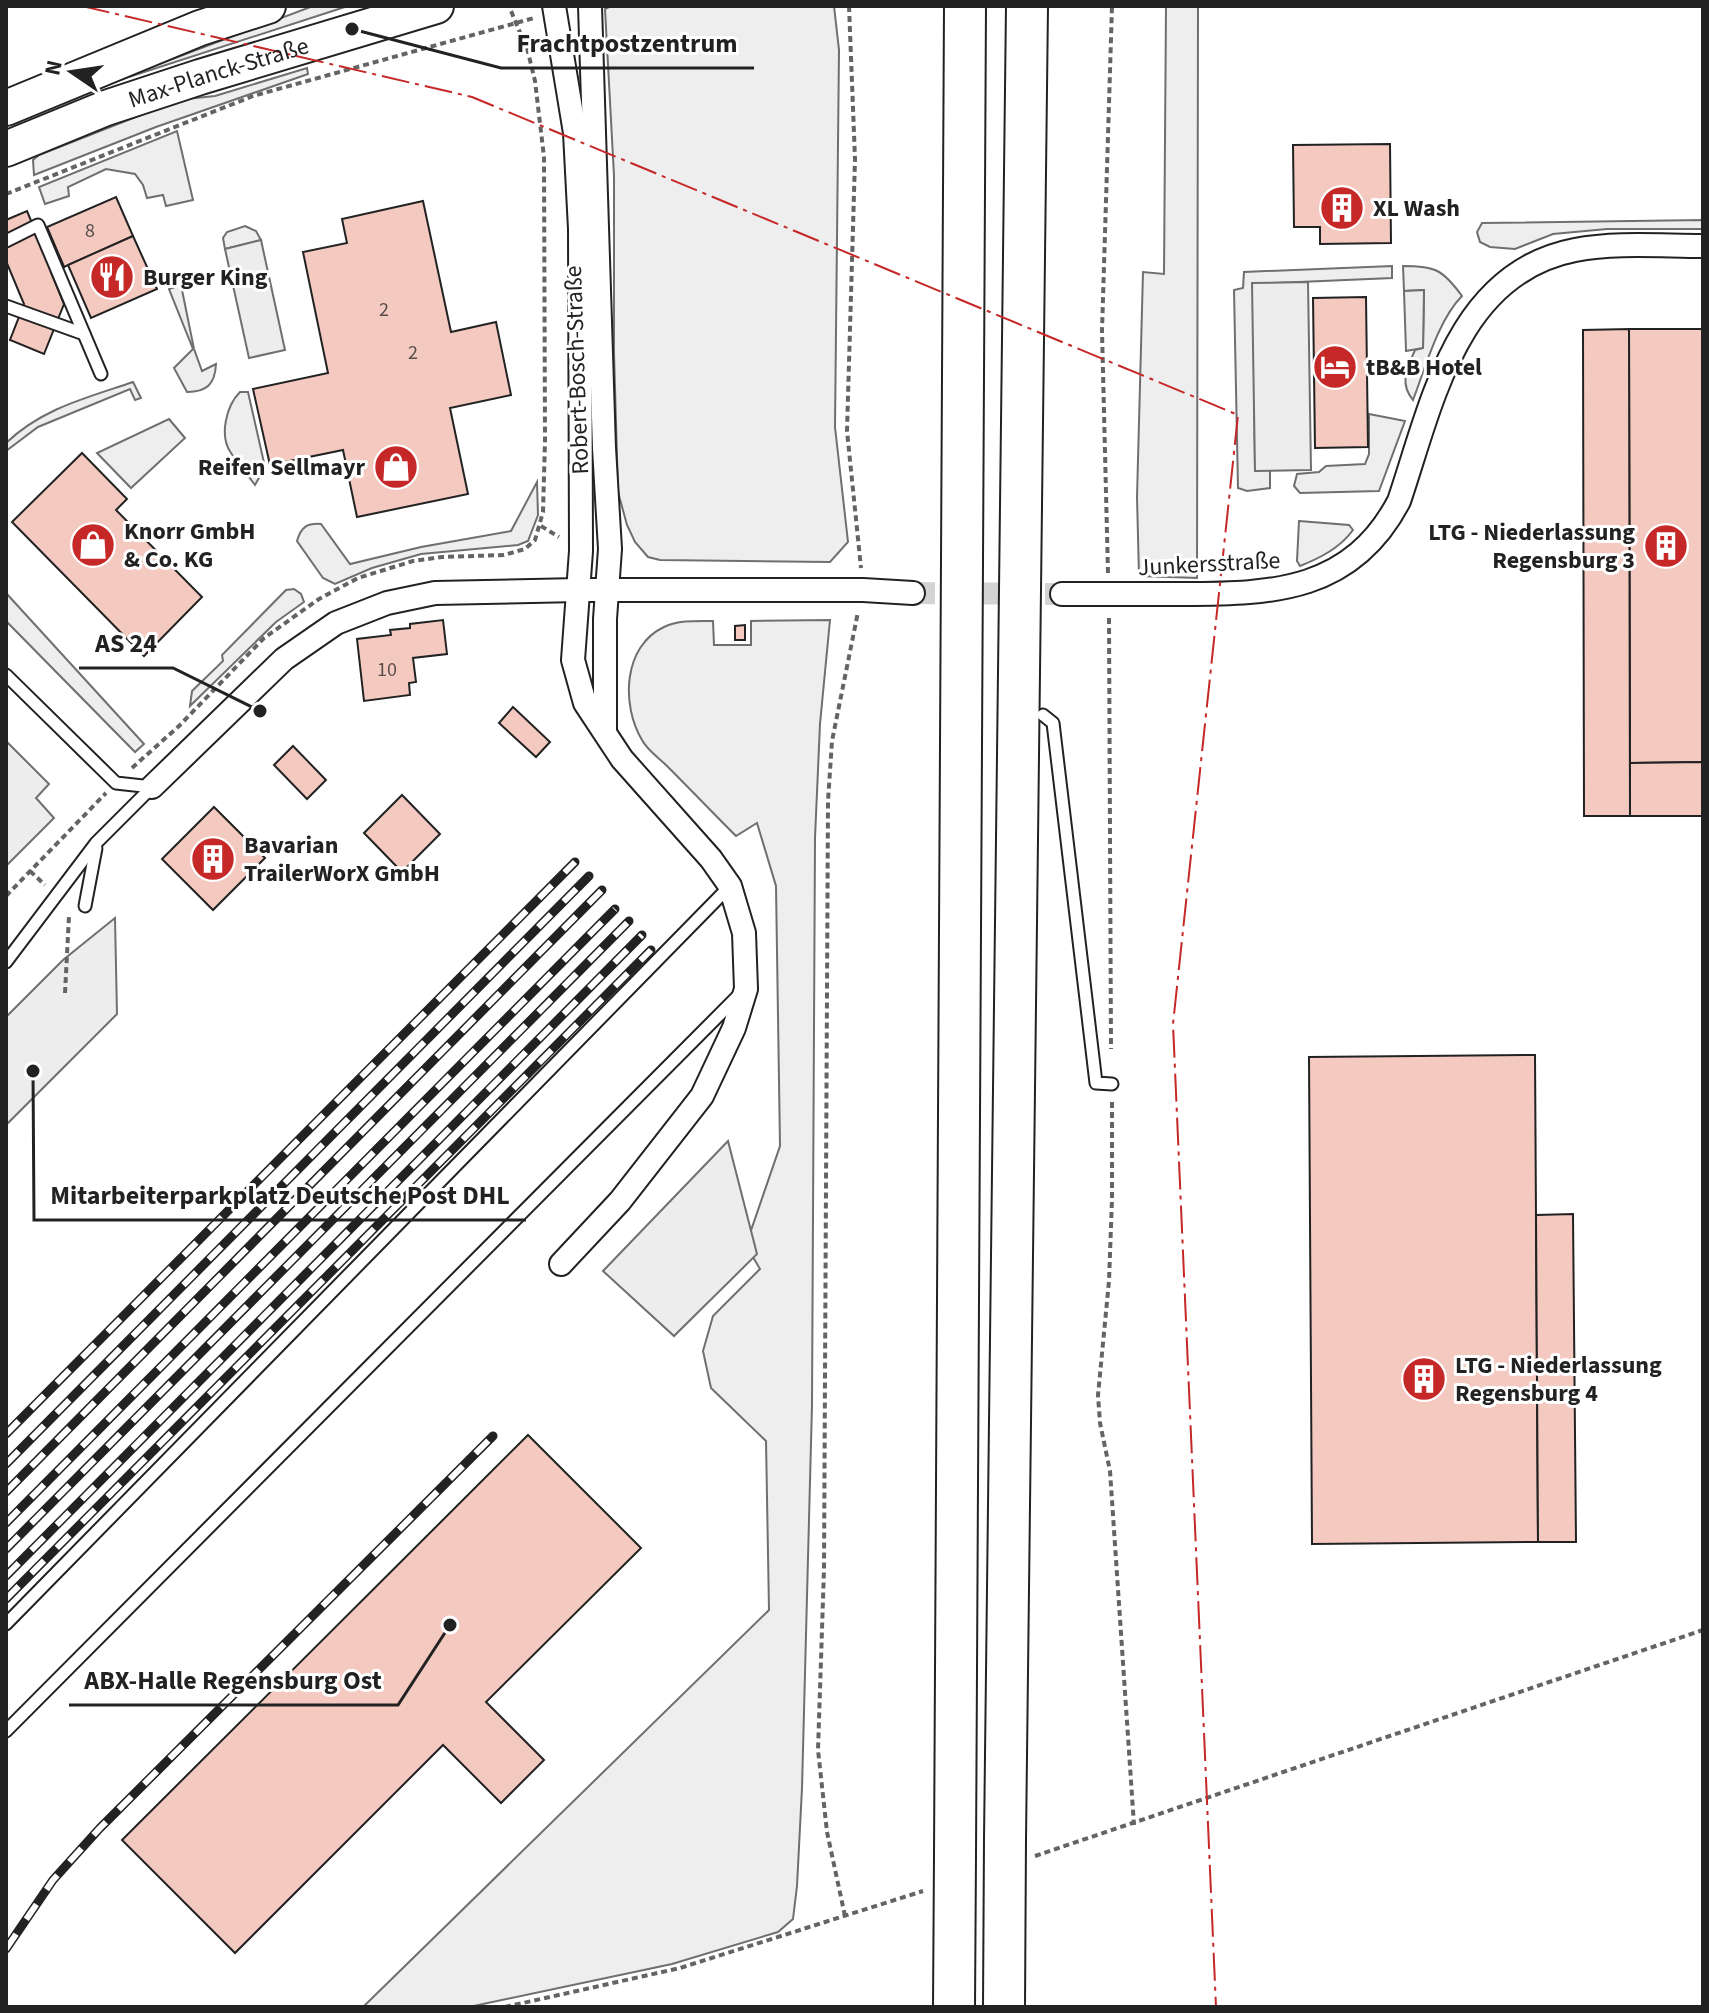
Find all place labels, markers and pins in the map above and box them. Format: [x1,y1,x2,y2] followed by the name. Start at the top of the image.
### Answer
[501,18,754,68] callout: Frachtpostzentrum
[1318,184,1366,232] building icon: XL Wash
[1373,191,1460,226] place label: XL Wash
[88,253,136,301] restaurant icon: Burger King
[143,260,268,295] place label: Burger King
[1311,343,1359,391] hotel icon: tB&B Hotel
[1366,350,1482,385] place label: tB&B Hotel
[372,443,420,491] shop icon: Reifen Sellmayr
[198,450,365,485] place label: Reifen Sellmayr
[124,514,256,577] place label: Knorr GmbH & Co. KG
[1428,515,1635,578] place label: LTG - Niederlassung Regensburg 3
[69,521,117,569] shop icon: Knorr GmbH & Co. KG
[1642,522,1690,570] building icon: LTG - Niederlassung Regensburg 3
[79,618,173,668] callout: AS 24
[244,828,440,891] place label: Bavarian TrailerWorX GmbH
[189,835,237,883] building icon: Bavarian TrailerWorX GmbH
[34,1170,526,1220] callout: Mitarbeiterparkplatz Deutsche Post DHL
[1455,1348,1662,1411] place label: LTG - Niederlassung Regensburg 4
[1400,1355,1448,1403] building icon: LTG - Niederlassung Regensburg 4
[69,1655,398,1705] callout: ABX-Halle Regensburg Ost

